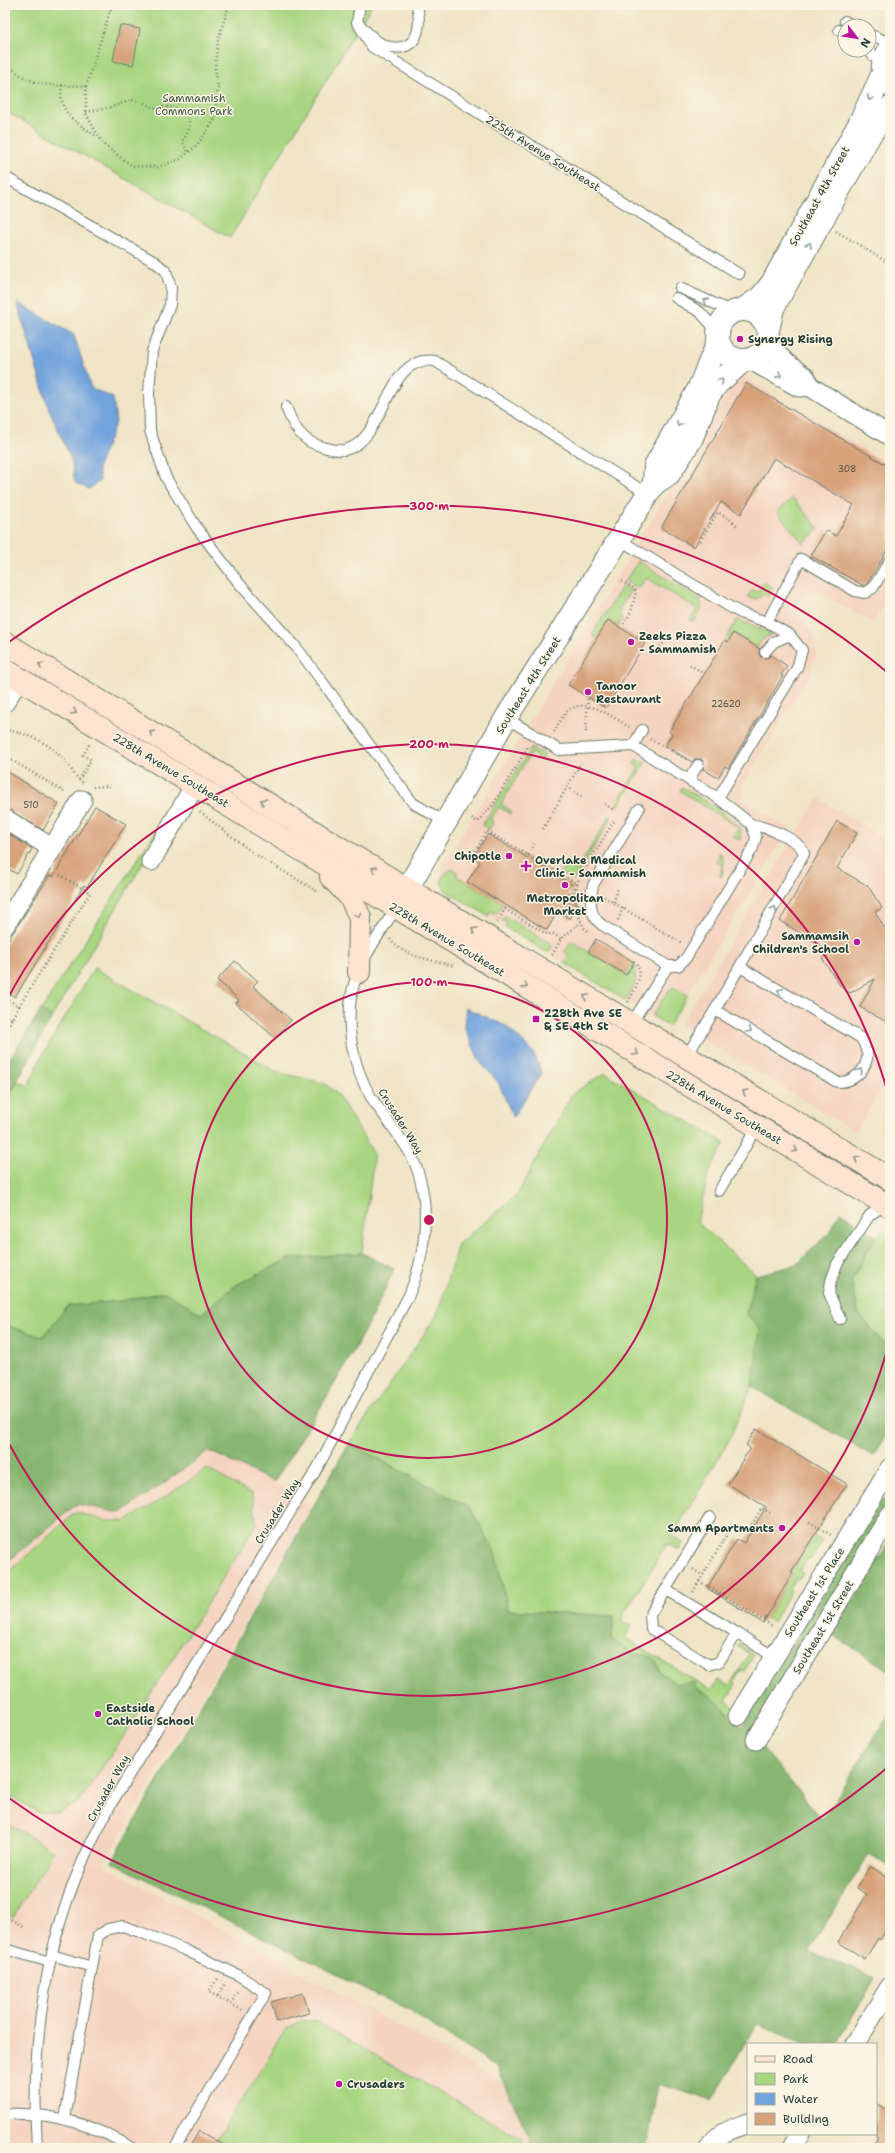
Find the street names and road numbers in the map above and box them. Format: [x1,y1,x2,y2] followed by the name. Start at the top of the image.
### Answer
[483,112,603,195] street label: 225th Avenue Southeast
[786,143,853,249] street label: Southeast 4th Street
[492,634,565,737] street label: Southeast 4th Street
[110,730,232,811] street label: 228th Avenue Southeast
[386,899,508,980] street label: 228th Avenue Southeast
[663,1067,785,1148] street label: 228th Avenue Southeast
[374,1086,427,1157] street label: Crusader Way
[251,1476,304,1547] street label: Crusader Way
[781,1545,848,1640] street label: Southeast 1st Place
[789,1577,858,1677] street label: Southeast 1st Street
[84,1752,133,1824] street label: Crusader Way

